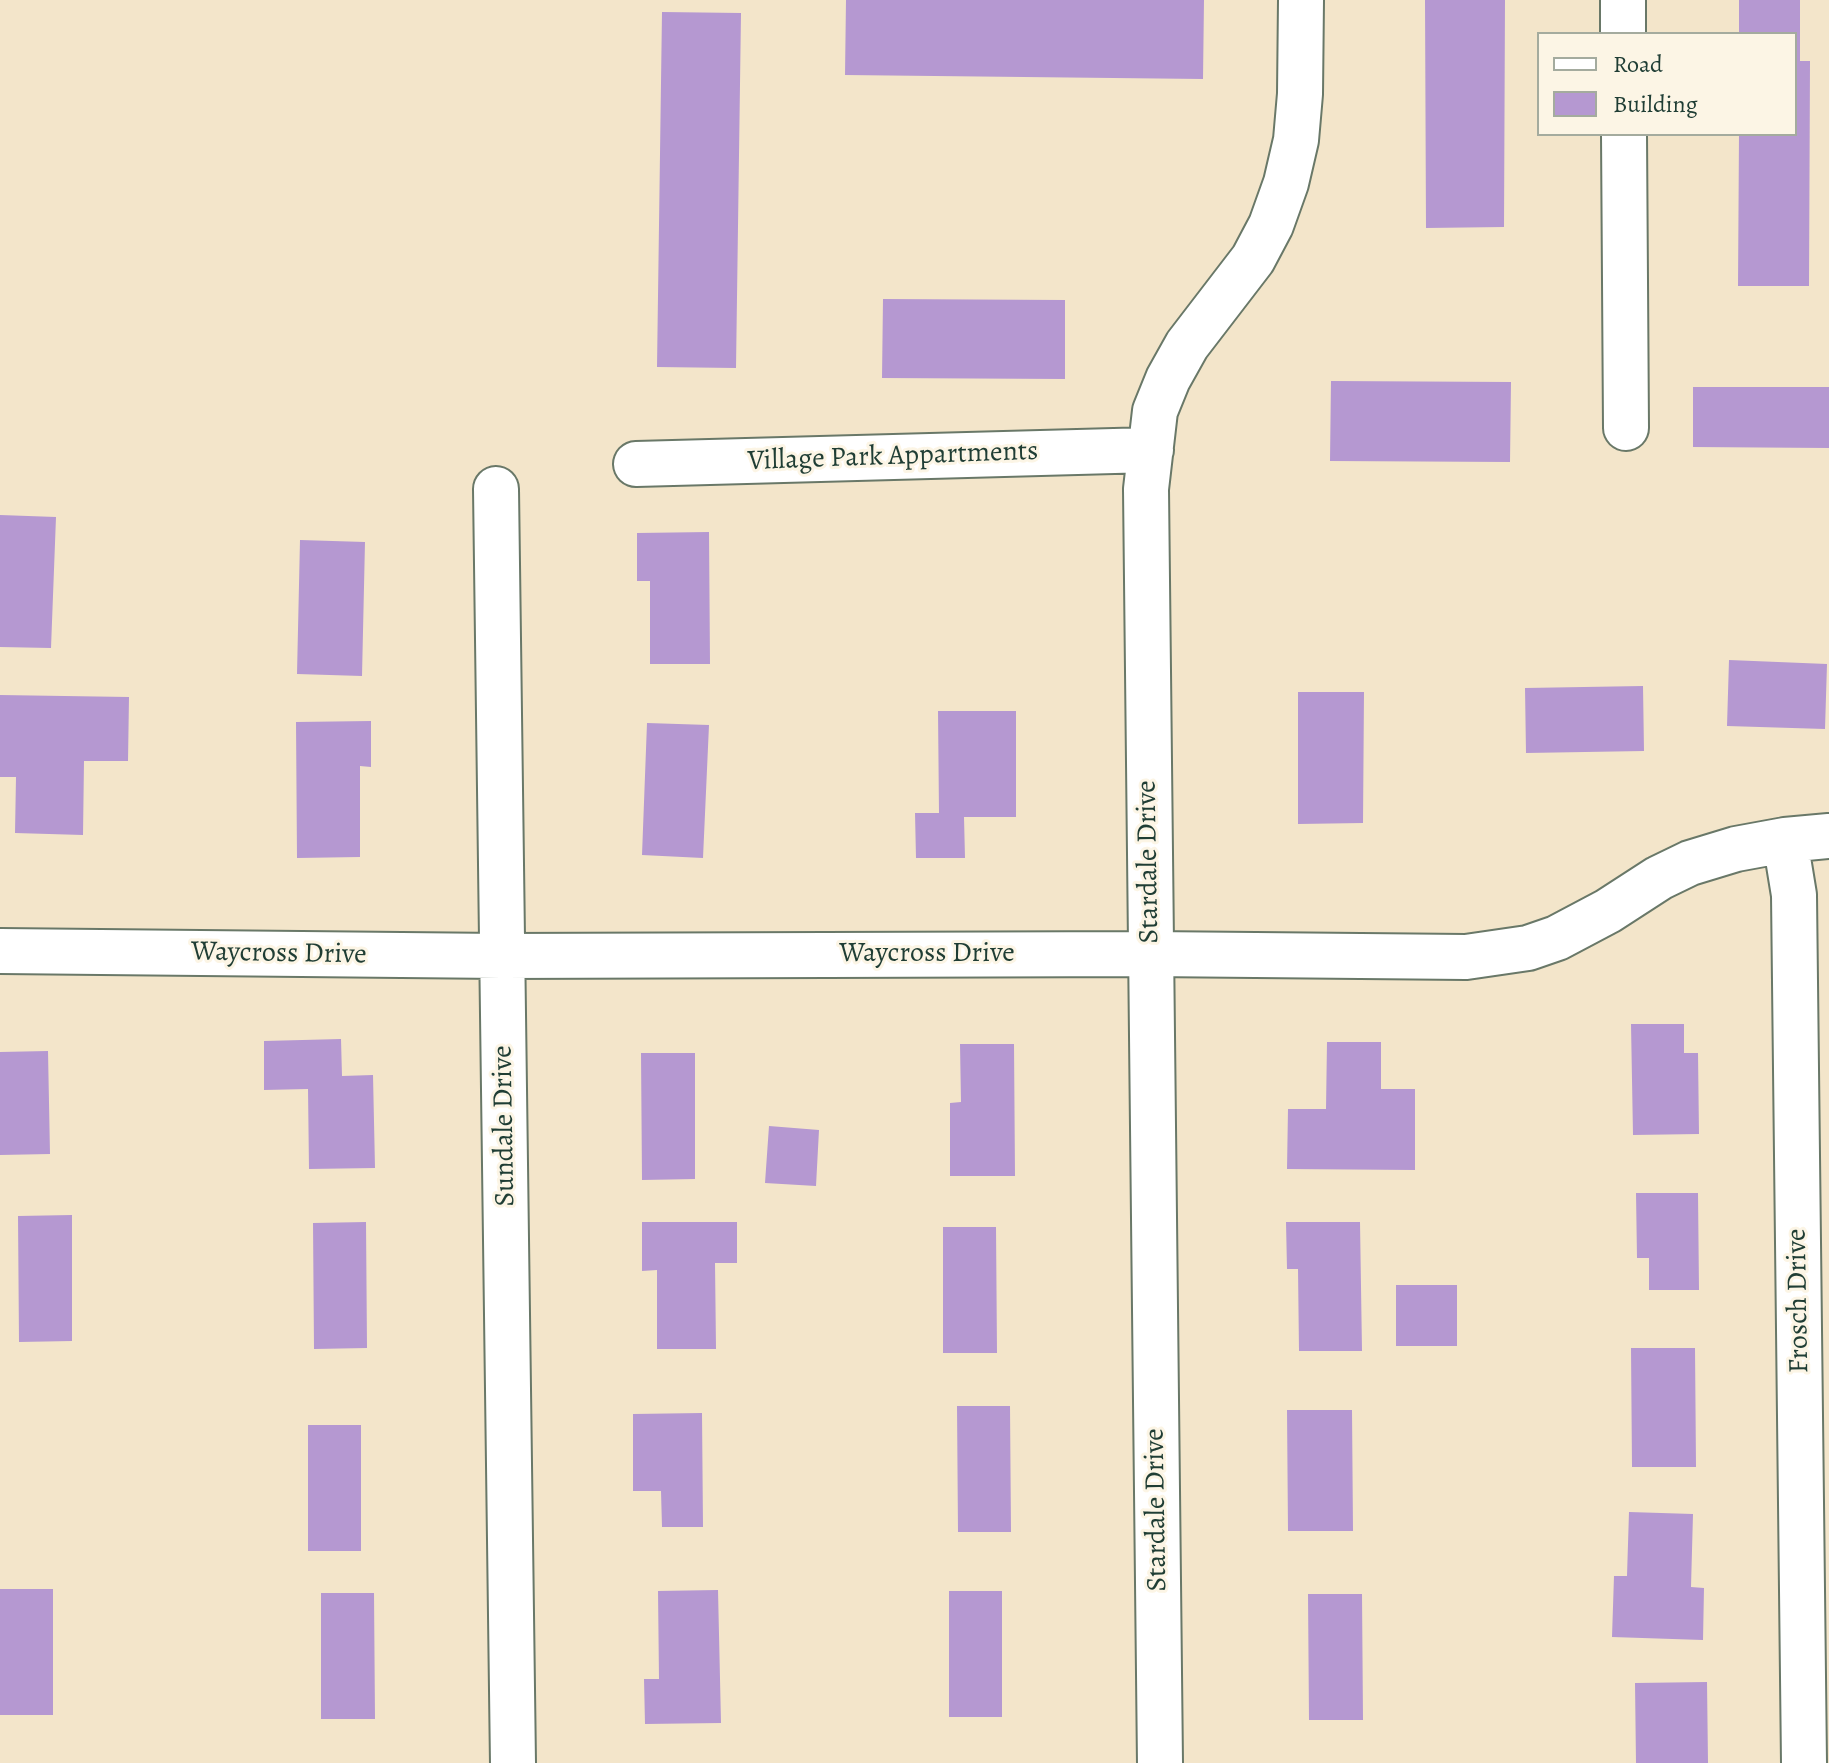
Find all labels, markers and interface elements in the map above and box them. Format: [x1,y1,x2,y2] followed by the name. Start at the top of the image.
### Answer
[1537,32,1797,136] legend
[1613,48,1663,80] text: Road
[1613,88,1698,120] text: Building
[747,435,1039,479] street label: Village Park Appartments
[1131,780,1167,944] street label: Stardale Drive
[191,936,367,972] street label: Waycross Drive
[839,937,1015,971] street label: Waycross Drive
[487,1045,523,1207] street label: Sundale Drive
[1781,1228,1817,1374] street label: Frosch Drive
[1139,1428,1175,1592] street label: Stardale Drive

